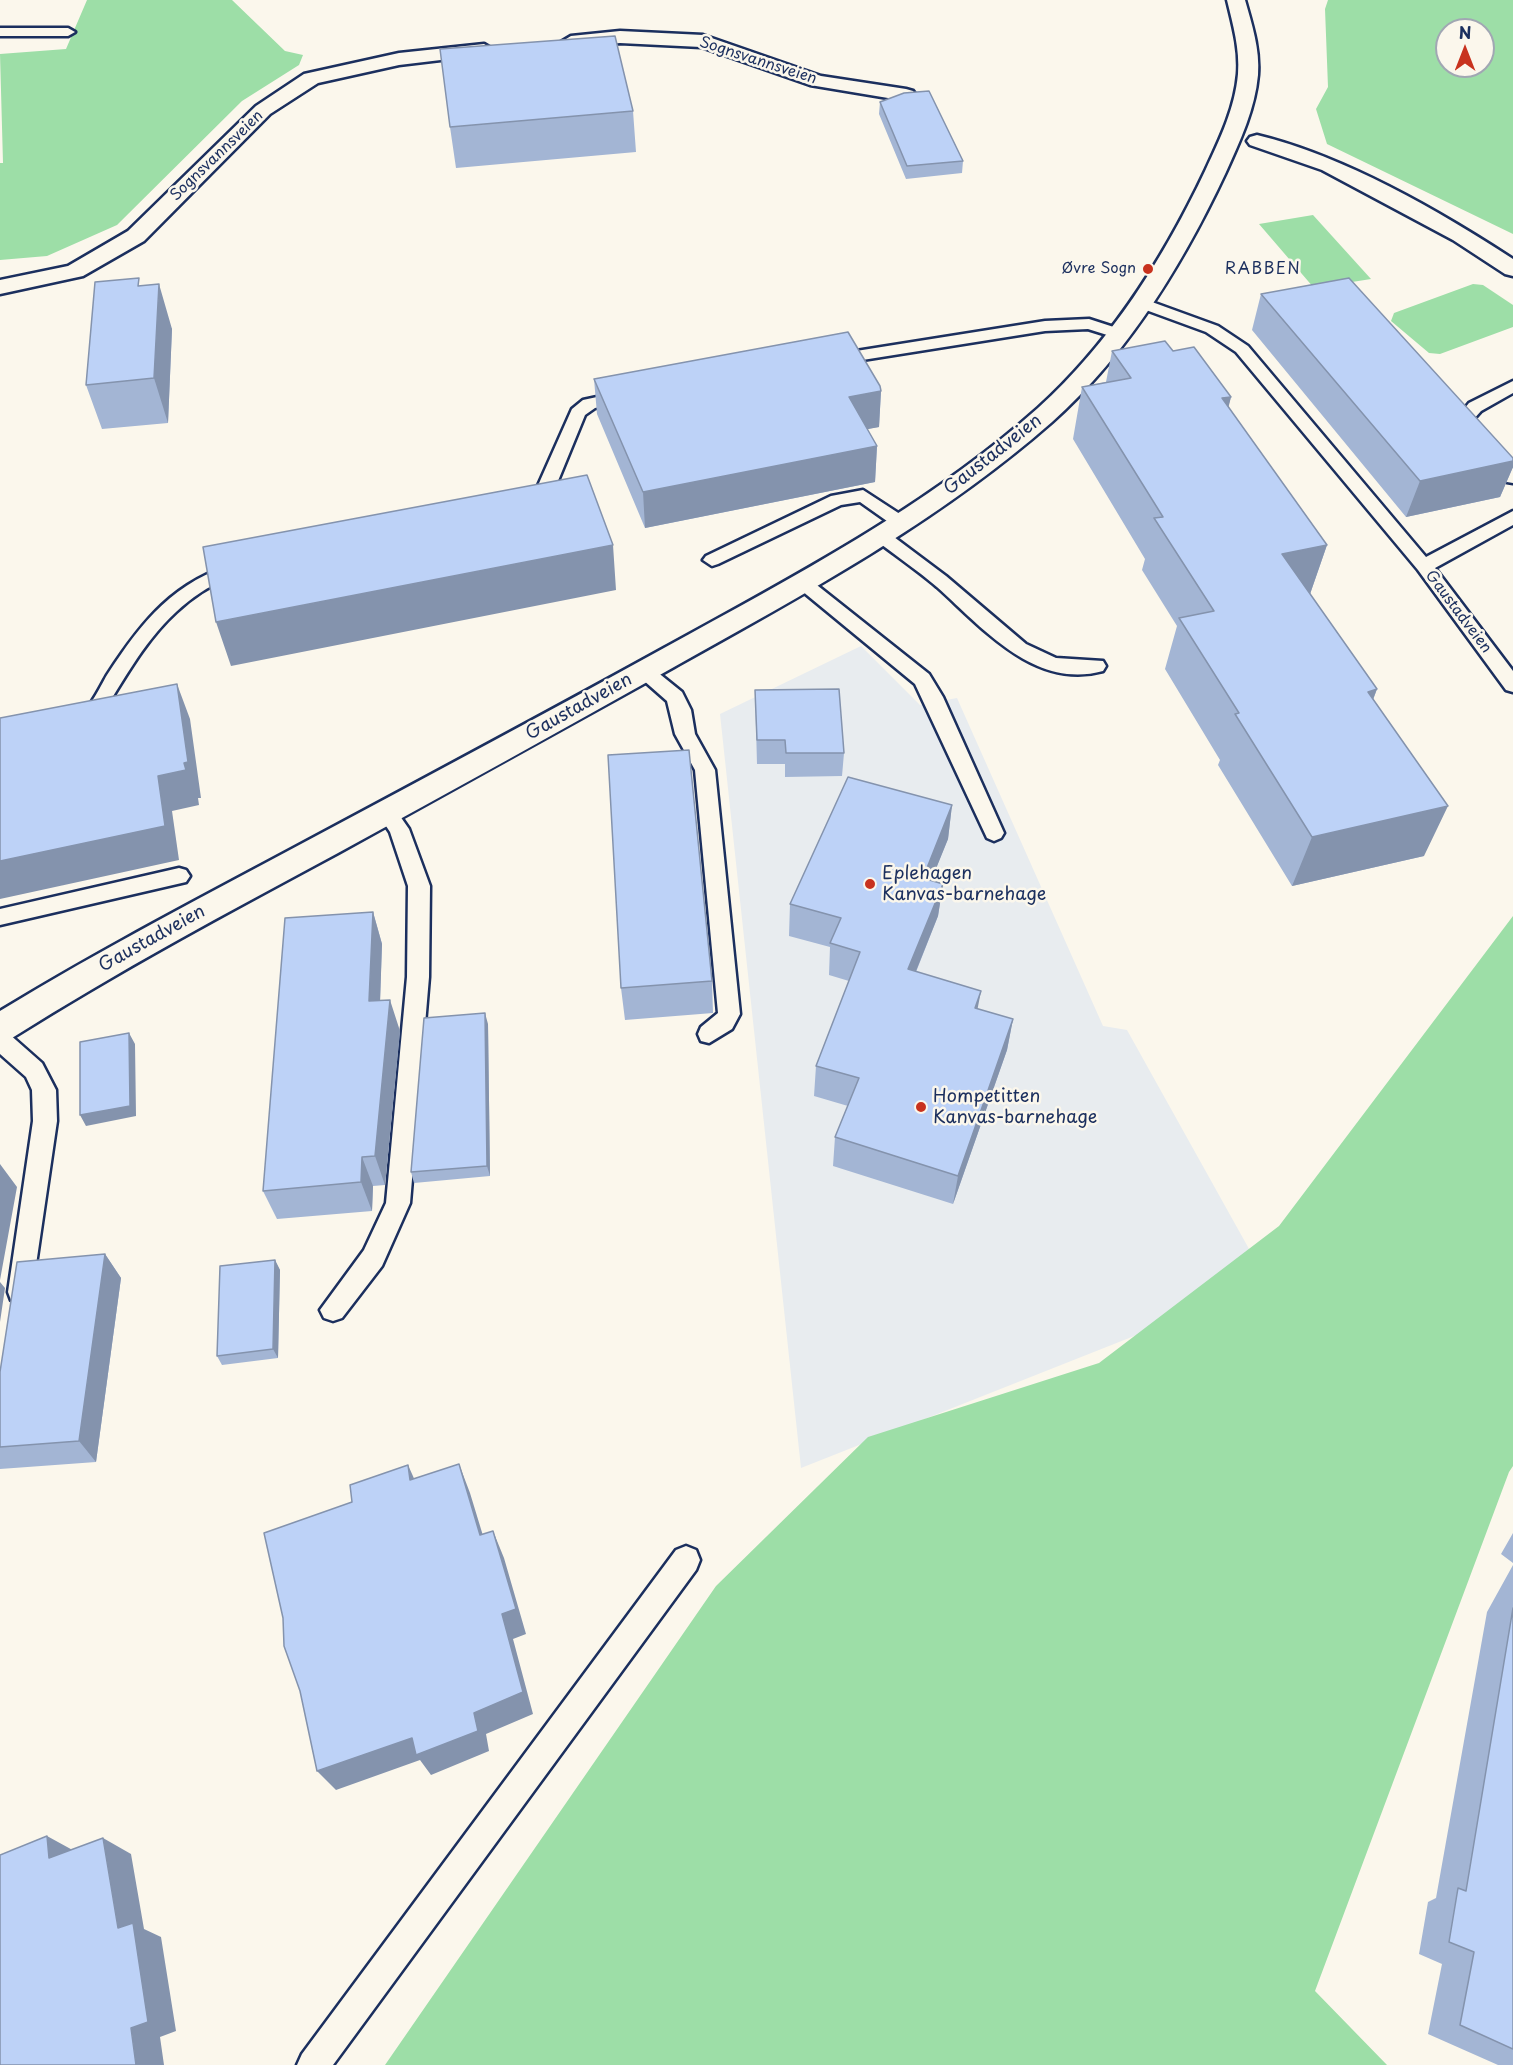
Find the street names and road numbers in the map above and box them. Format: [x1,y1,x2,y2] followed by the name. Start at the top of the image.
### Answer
[697,34,819,88] street label: Sognsvannsveien
[167,107,267,205] street label: Sognsvannsveien
[940,410,1046,500] street label: Gaustadveien
[1421,567,1495,657] street label: Gaustadveien
[522,669,636,745] street label: Gaustadveien
[95,901,209,977] street label: Gaustadveien

